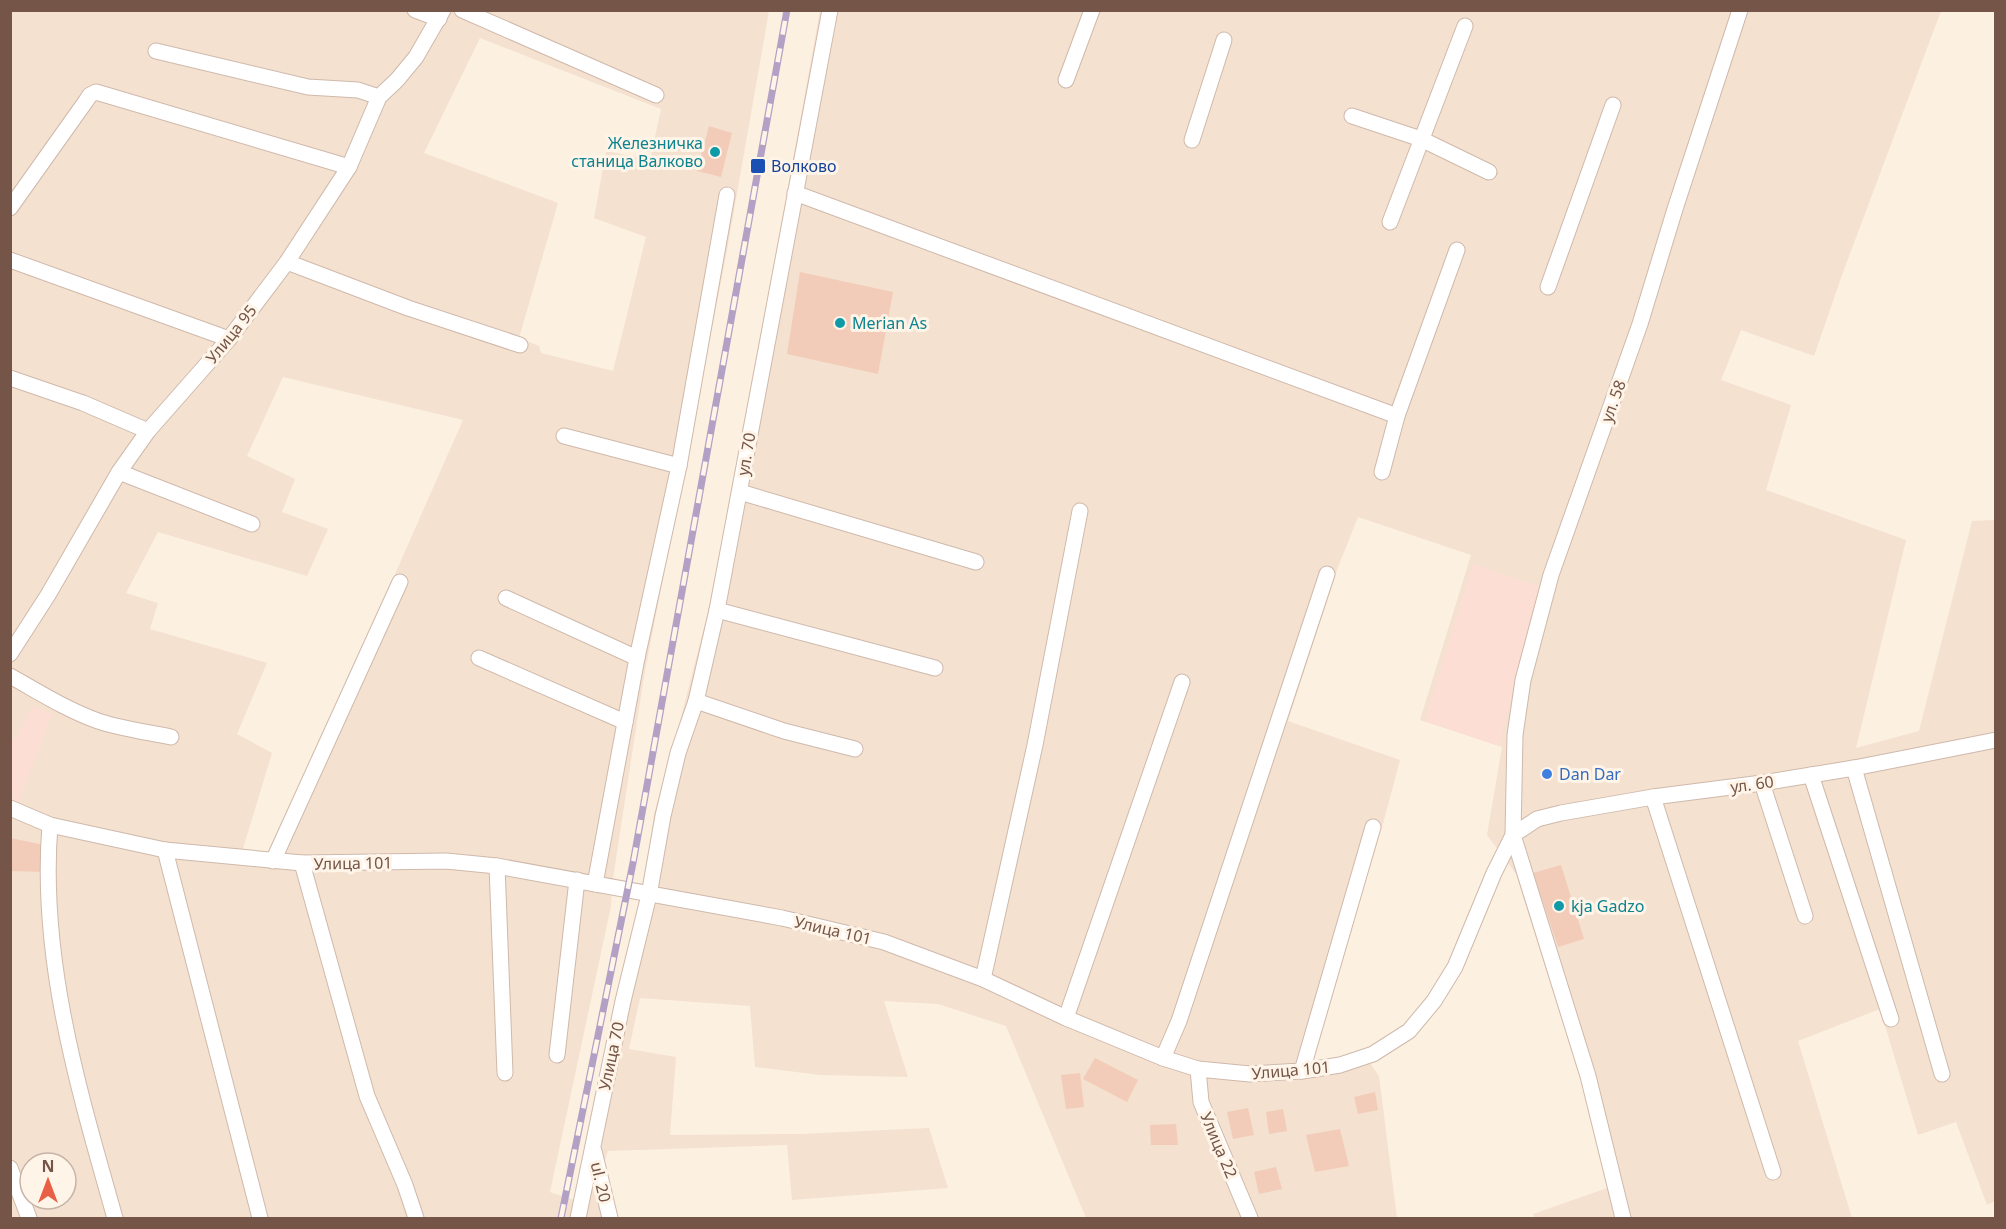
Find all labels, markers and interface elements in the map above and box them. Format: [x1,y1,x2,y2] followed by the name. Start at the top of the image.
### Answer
[571,132,703,172] place label: Железничка станица Валково
[708,145,722,159] marker: Железничка станица Валково
[771,155,837,177] place label: Волково
[749,157,767,175] marker: Волково
[201,300,261,368] street label: Улица 95
[852,312,927,334] place label: Merian As
[833,316,847,330] marker: Merian As
[1595,377,1631,425] street label: ул. 58
[731,431,761,477] street label: ул. 70
[1559,763,1621,785] place label: Dan Dar
[1540,767,1554,781] marker: Dan Dar
[1729,770,1775,798] street label: ул. 60
[313,851,393,875] street label: Улица 101
[1571,895,1644,917] place label: kja Gadzo
[1552,899,1566,913] marker: kja Gadzo
[792,910,874,950] street label: Улица 101
[593,1020,629,1092] street label: Улица 70
[1251,1056,1331,1084] street label: Улица 101
[1195,1109,1243,1181] street label: Улица 22
[18,1151,78,1211] north arrow
[41,1155,55,1177] text: N
[586,1160,616,1204] street label: ul. 20

